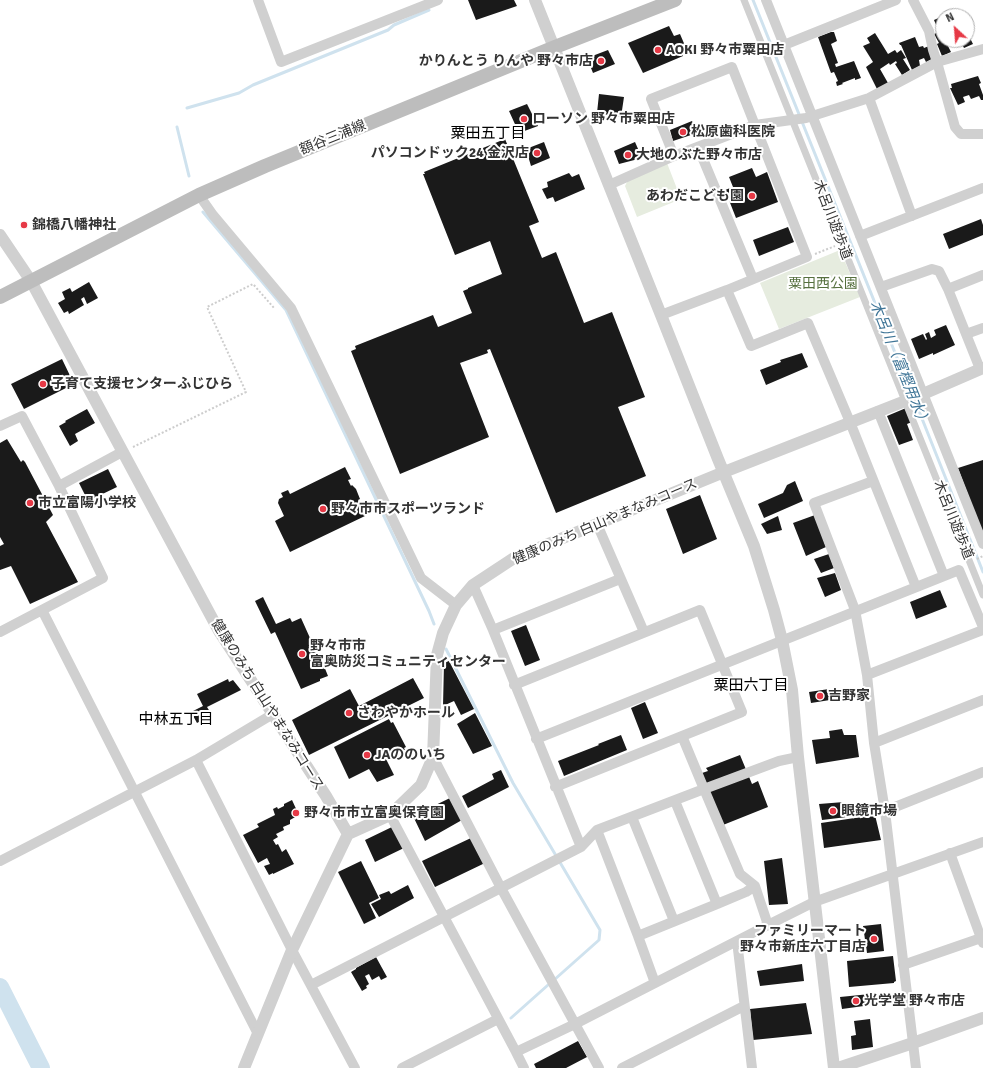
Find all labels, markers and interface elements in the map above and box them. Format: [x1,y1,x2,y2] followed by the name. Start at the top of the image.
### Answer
[935,8,975,48] north arrow
[944,10,956,25] text: N
[666,42,784,58] place label: AOKI 野々市粟田店
[653,45,663,55] marker: AOKI 野々市粟田店
[419,53,593,69] place label: かりんとう りんや 野々市店
[596,56,606,66] marker: かりんとう りんや 野々市店
[532,111,675,127] place label: ローソン 野々市粟田店
[519,114,529,124] marker: ローソン 野々市粟田店
[297,117,369,159] street label: 額谷三浦線
[691,124,775,140] place label: 松原歯科医院
[451,125,525,143] district label: 粟田五丁目
[678,127,688,137] marker: 松原歯科医院
[371,145,529,161] place label: パソコンドック24 金沢店
[636,147,762,163] place label: 大地のぶた野々市店
[532,148,542,158] marker: パソコンドック24 金沢店
[623,150,633,160] marker: 大地のぶた野々市店
[809,178,855,262] street label: 木呂川遊歩道
[646,188,744,204] place label: あわだこども園
[747,191,757,201] marker: あわだこども園
[32,217,116,233] place label: 錦橋八幡神社
[19,220,29,230] marker: 錦橋八幡神社
[788,276,858,292] park label: 粟田西公園
[865,298,933,430] water label: 木呂川（富樫用水）
[51,376,233,392] place label: 子育て支援センターふじひら
[38,379,48,389] marker: 子育て支援センターふじひら
[510,475,700,569] street label: 健康のみち 白山やまなみコース
[929,478,977,562] street label: 木呂川遊歩道
[38,495,136,511] place label: 市立富陽小学校
[25,498,35,508] marker: 市立富陽小学校
[331,501,485,517] place label: 野々市市スポーツランド
[318,504,328,514] marker: 野々市市スポーツランド
[207,616,327,794] street label: 健康のみち 白山やまなみコース
[310,638,506,670] place label: 野々市市 富奥防災コミュニティセンター
[297,649,307,659] marker: 野々市市 富奥防災コミュニティセンター
[714,677,788,695] district label: 粟田六丁目
[828,688,870,704] place label: 吉野家
[815,691,825,701] marker: 吉野家
[357,705,455,721] place label: さわやかホール
[344,708,354,718] marker: さわやかホール
[139,711,213,729] district label: 中林五丁目
[375,747,446,763] place label: JAののいち
[362,750,372,760] marker: JAののいち
[841,803,897,819] place label: 眼鏡市場
[304,805,444,821] place label: 野々市市立富奥保育園
[828,806,838,816] marker: 眼鏡市場
[291,808,301,818] marker: 野々市市立富奥保育園
[740,923,866,956] place label: ファミリーマート 野々市新庄六丁目店
[869,934,879,944] marker: ファミリーマート 野々市新庄六丁目店
[864,993,965,1009] place label: 光学堂 野々市店
[851,996,861,1006] marker: 光学堂 野々市店

